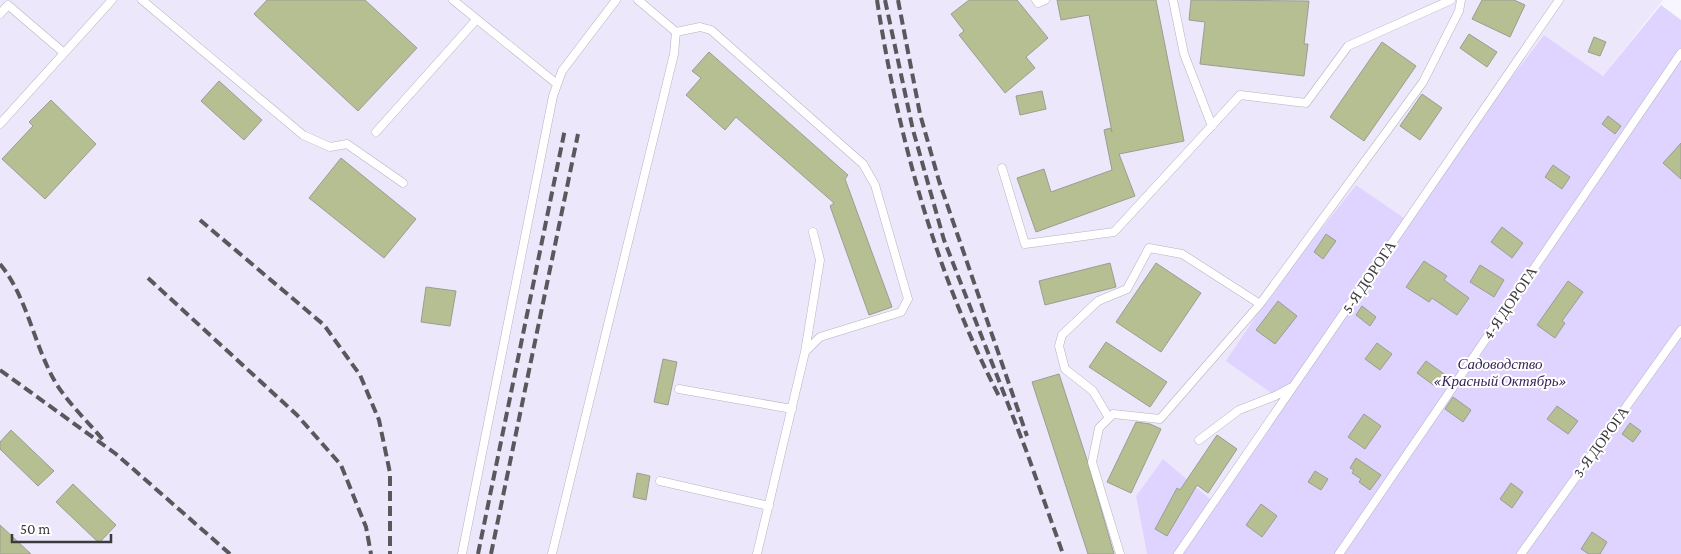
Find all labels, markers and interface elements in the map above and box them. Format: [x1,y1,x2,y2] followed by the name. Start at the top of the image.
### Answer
[1339,238,1399,316] street label: 5-Я ДОРОГА
[1480,263,1540,342] street label: 4-Я ДОРОГА
[1433,356,1567,389] park label: Садоводство «Красный Октябрь»
[1570,403,1632,481] street label: 3-Я ДОРОГА
[12,512,111,544] scale bar
[20,521,50,537] text: 50 m

